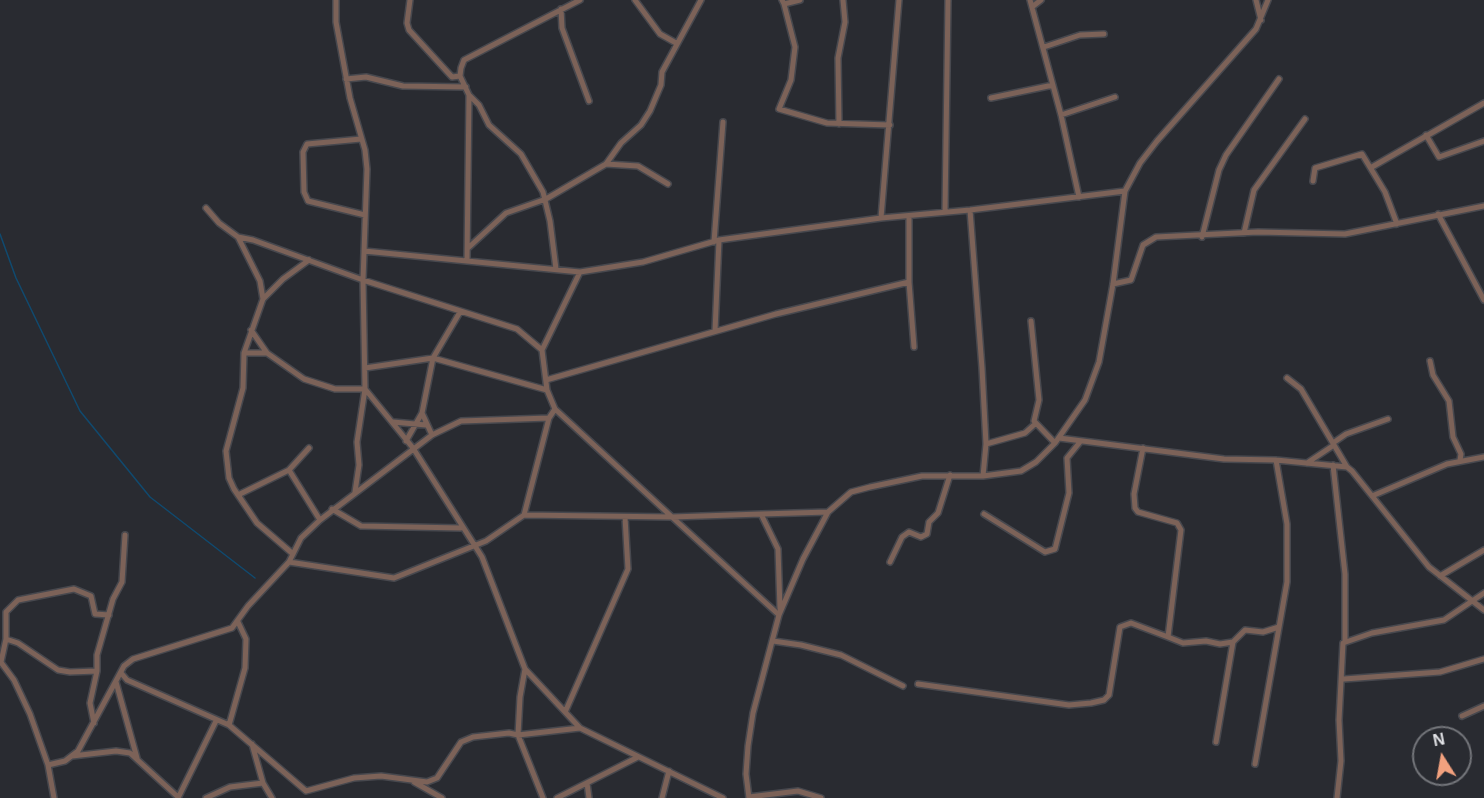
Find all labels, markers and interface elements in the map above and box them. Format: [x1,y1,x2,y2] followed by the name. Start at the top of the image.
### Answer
[1412,726,1472,786] north arrow
[1432,730,1446,749] text: N

